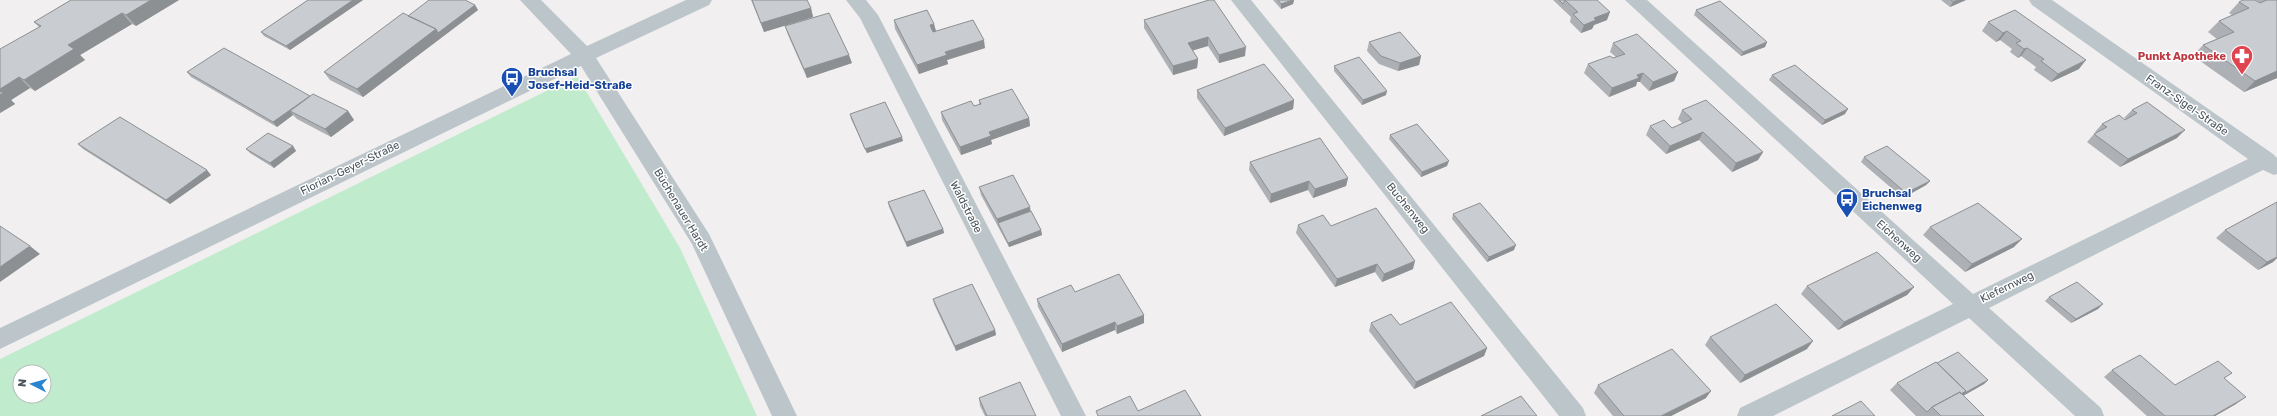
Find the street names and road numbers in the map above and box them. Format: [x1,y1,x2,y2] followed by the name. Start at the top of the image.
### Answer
[2143,72,2231,138] street label: Franz-Sigel-Straße
[298,138,402,198] street label: Florian-Geyer-Straße
[651,166,711,254] street label: Büchenauer Hardt
[947,179,985,235] street label: Waldstraße
[1384,180,1432,236] street label: Buchenweg
[1874,217,1924,265] street label: Eichenweg
[1978,268,2036,306] street label: Kiefernweg

